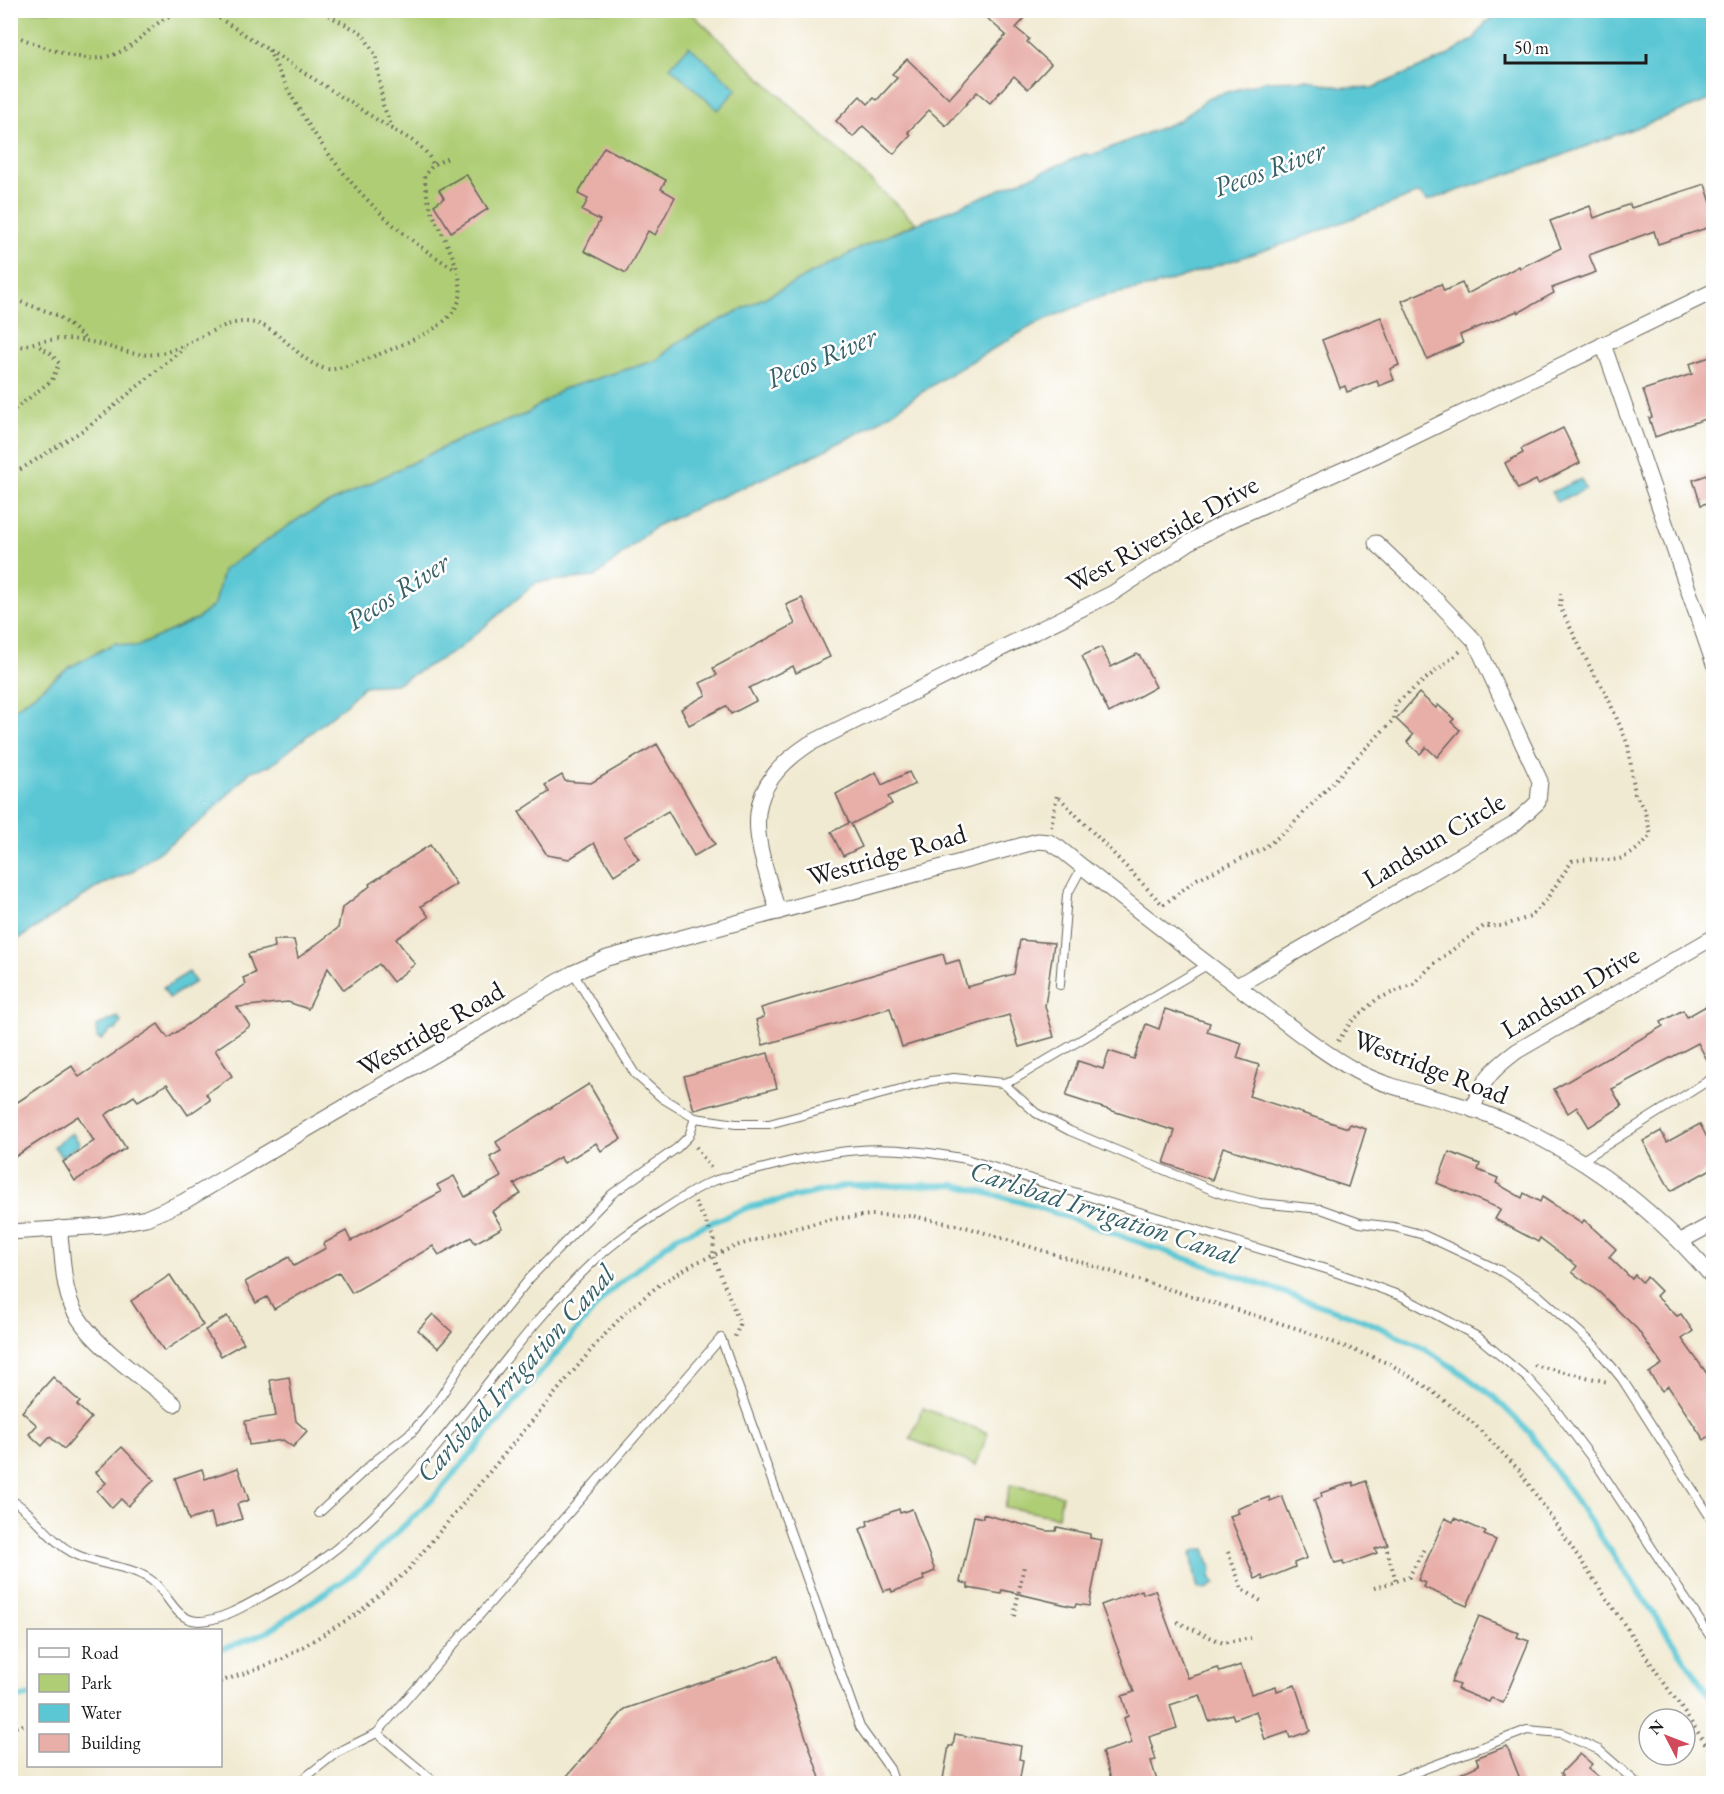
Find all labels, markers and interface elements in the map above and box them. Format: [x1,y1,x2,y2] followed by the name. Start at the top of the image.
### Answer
[1505,27,1646,65] scale bar
[1514,36,1549,59] text: 50 m
[1208,131,1331,205] water label: Pecos River
[760,317,883,396] water label: Pecos River
[1060,466,1264,601] street label: West Riverside Drive
[338,543,457,638] water label: Pecos River
[1356,783,1511,896] street label: Landsun Circle
[804,815,970,894] street label: Westridge Road
[1494,937,1645,1046] street label: Landsun Drive
[351,972,510,1085] street label: Westridge Road
[1349,1021,1514,1112] street label: Westridge Road
[966,1151,1245,1273] water label: Carlsbad Irrigation Canal
[408,1256,623,1490] water label: Carlsbad Irrigation Canal
[27,1629,222,1767] legend
[81,1641,120,1664] text: Road
[81,1671,112,1694] text: Park
[81,1701,122,1724] text: Water
[1637,1707,1697,1767] north arrow
[1644,1715,1668,1739] text: N
[81,1731,141,1754] text: Building

